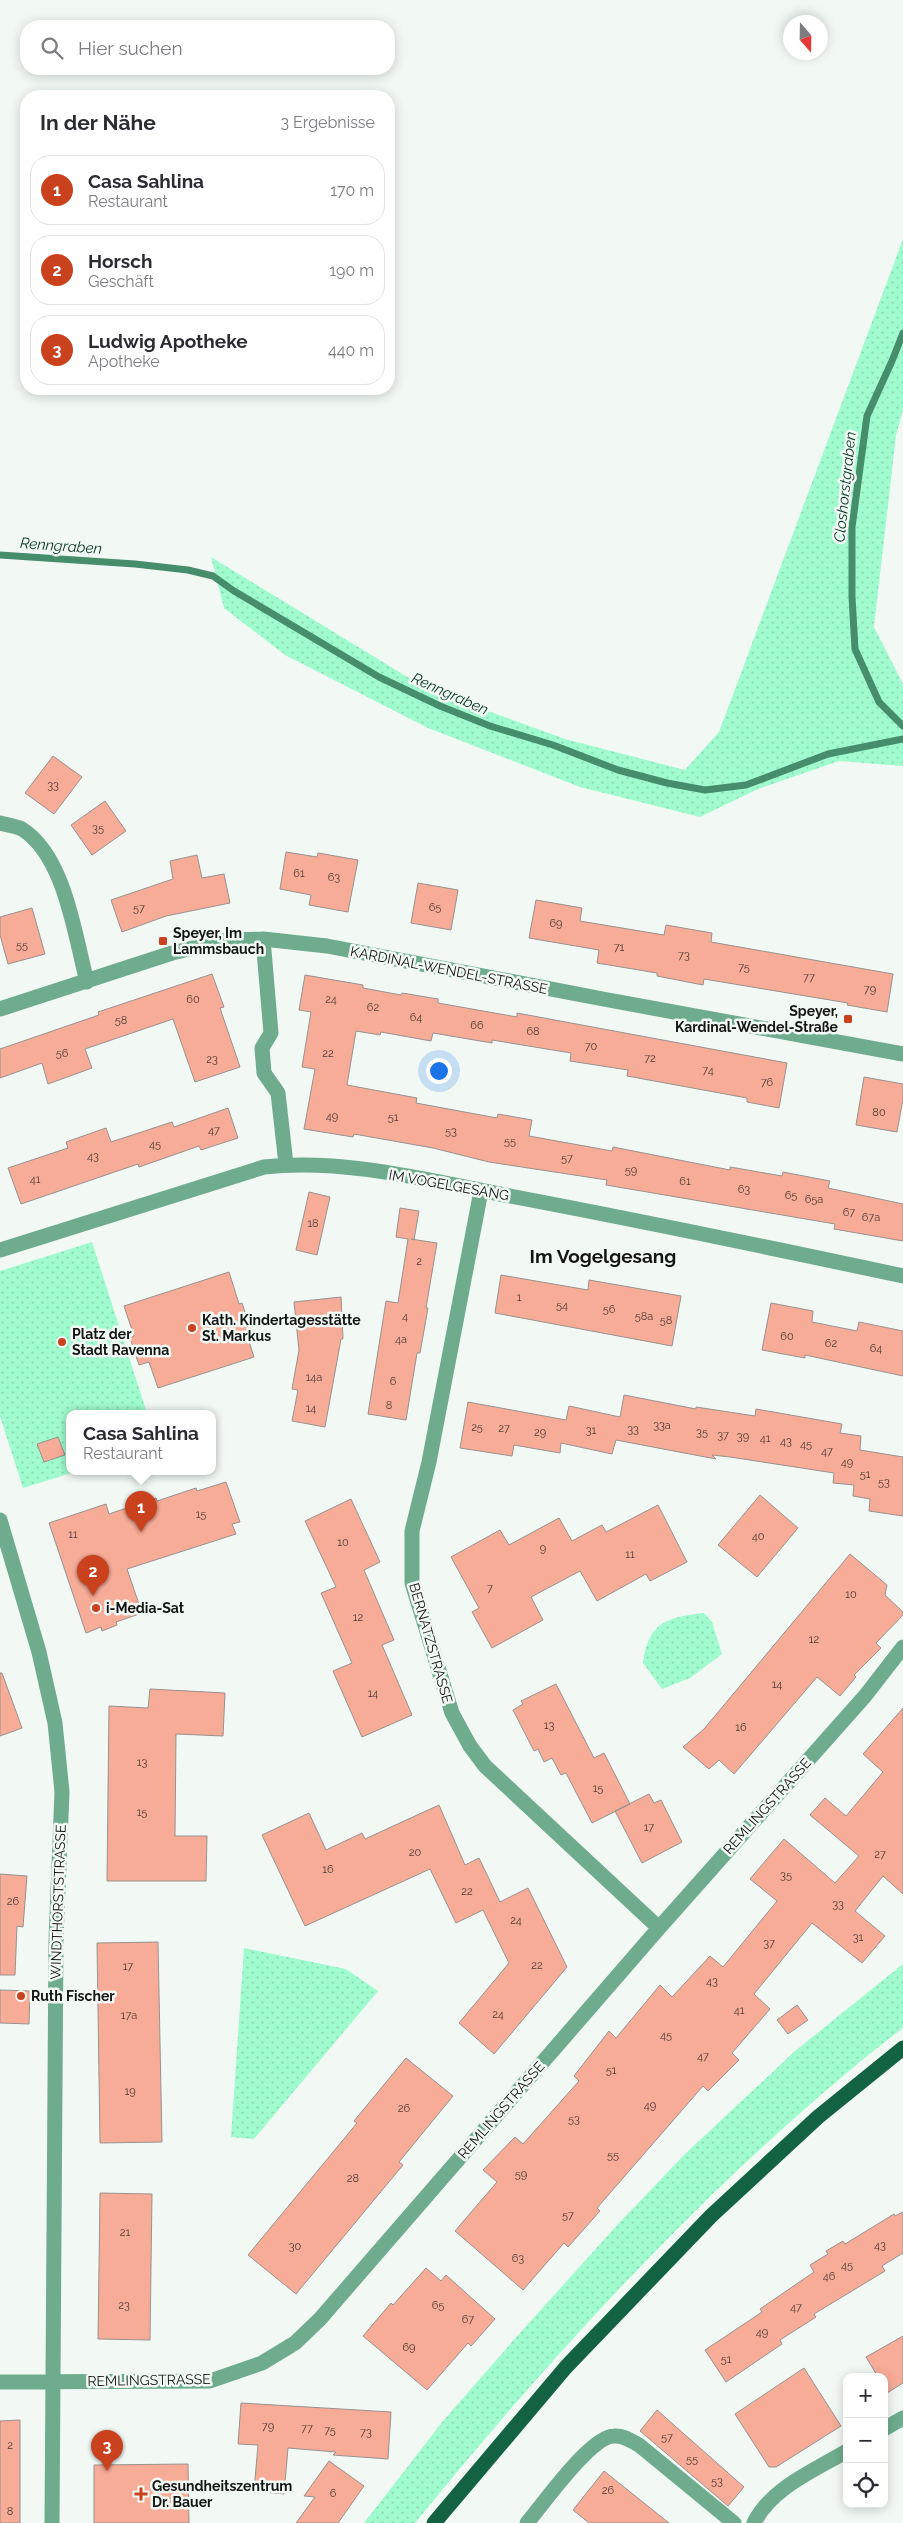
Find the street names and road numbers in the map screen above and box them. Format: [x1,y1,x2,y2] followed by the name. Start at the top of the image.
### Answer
[349,943,549,997] street label: KARDINAL-WENDEL-STRASSE
[388,1167,510,1203] street label: IM VOGELGESANG
[406,1581,456,1705] street label: BERNATZSTRASSE
[720,1755,814,1857] street label: REMLINGSTRASSE
[47,1824,69,1980] street label: WINDTHORSTSTRASSE
[454,2058,548,2162] street label: REMLINGSTRASSE
[87,2371,211,2389] street label: REMLINGSTRASSE

